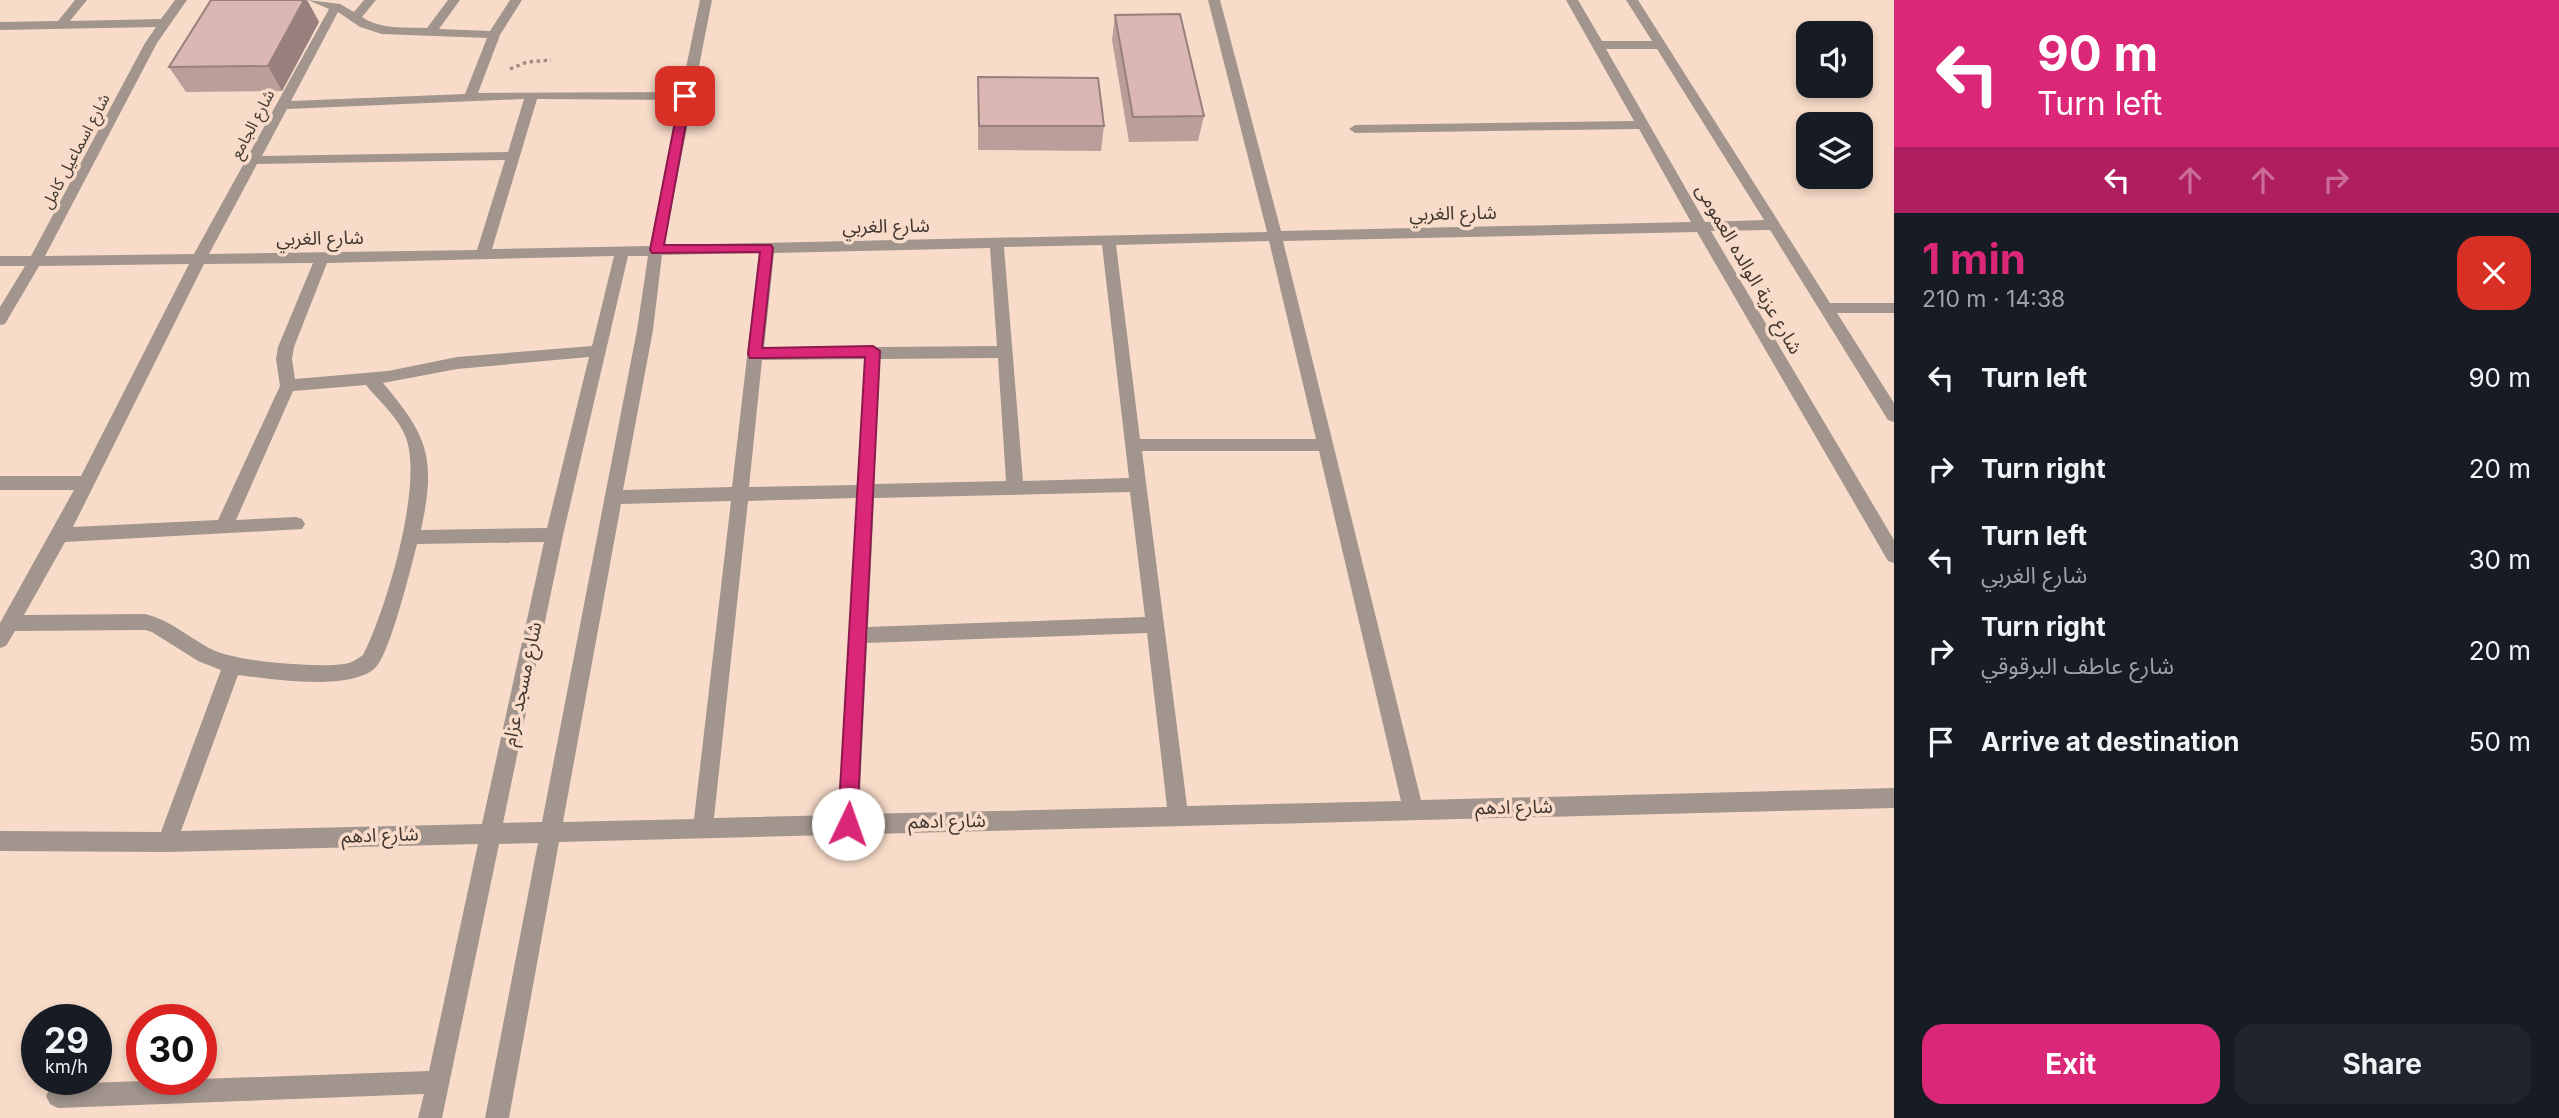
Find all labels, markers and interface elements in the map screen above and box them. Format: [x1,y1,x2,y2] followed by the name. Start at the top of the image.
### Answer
[1796,21,1873,189] map controls
[1796,21,1873,98] button: sound
[2037,24,2158,83] text: 90 m
[1922,28,2013,119] icon: left
[655,66,715,126] pin
[666,77,704,115] icon: arrive
[2037,84,2162,123] text: Turn left
[225,86,281,163] street label: شارع الجامع
[36,90,116,213] street label: شارع اسماعيل كامل
[1796,112,1873,189] button: layers
[2098,161,2136,199] icon: left
[2171,161,2209,199] icon: ahead
[2244,161,2282,199] icon: ahead
[2317,161,2355,199] icon: right
[1689,180,1807,359] street label: شارع عزبة الوالده العمومى
[1409,201,1497,229] street label: شارع الغربي
[842,214,930,242] street label: شارع الغربي
[276,226,364,254] street label: شارع الغربي
[1922,233,2026,284] text: 1 min
[2457,236,2531,310] button: close
[1922,285,2065,313] text: 210 m · 14:38
[1922,359,1960,397] icon: left
[1981,362,2087,393] text: Turn left
[2468,362,2531,393] text: 90 m
[1922,450,1960,488] icon: right
[1981,453,2106,484] text: Turn right
[2469,453,2531,484] text: 20 m
[1981,520,2087,551] text: Turn left
[1922,541,1960,579] icon: left
[2468,544,2531,575] text: 30 m
[1981,561,2087,589] text: شارع الغربي
[1981,611,2106,642] text: Turn right
[498,620,549,749] street label: شارع مسجد عزام
[1922,632,1960,670] icon: right
[2469,635,2531,666] text: 20 m
[1981,652,2174,680] text: شارع عاطف البرقوقي
[1922,723,1960,761] icon: arrive
[1981,726,2240,757] text: Arrive at destination
[2469,726,2531,757] text: 50 m
[811,787,885,861] position arrow
[1475,795,1553,822] street label: شارع ادهم
[908,809,986,836] street label: شارع ادهم
[341,822,419,851] street label: شارع ادهم
[126,1004,217,1095] speed limit sign: 30
[44,1019,89,1061] text: 29
[1922,1024,2220,1104] button: Exit
[2234,1024,2531,1104] button: Share
[45,1056,88,1077] text: km/h

